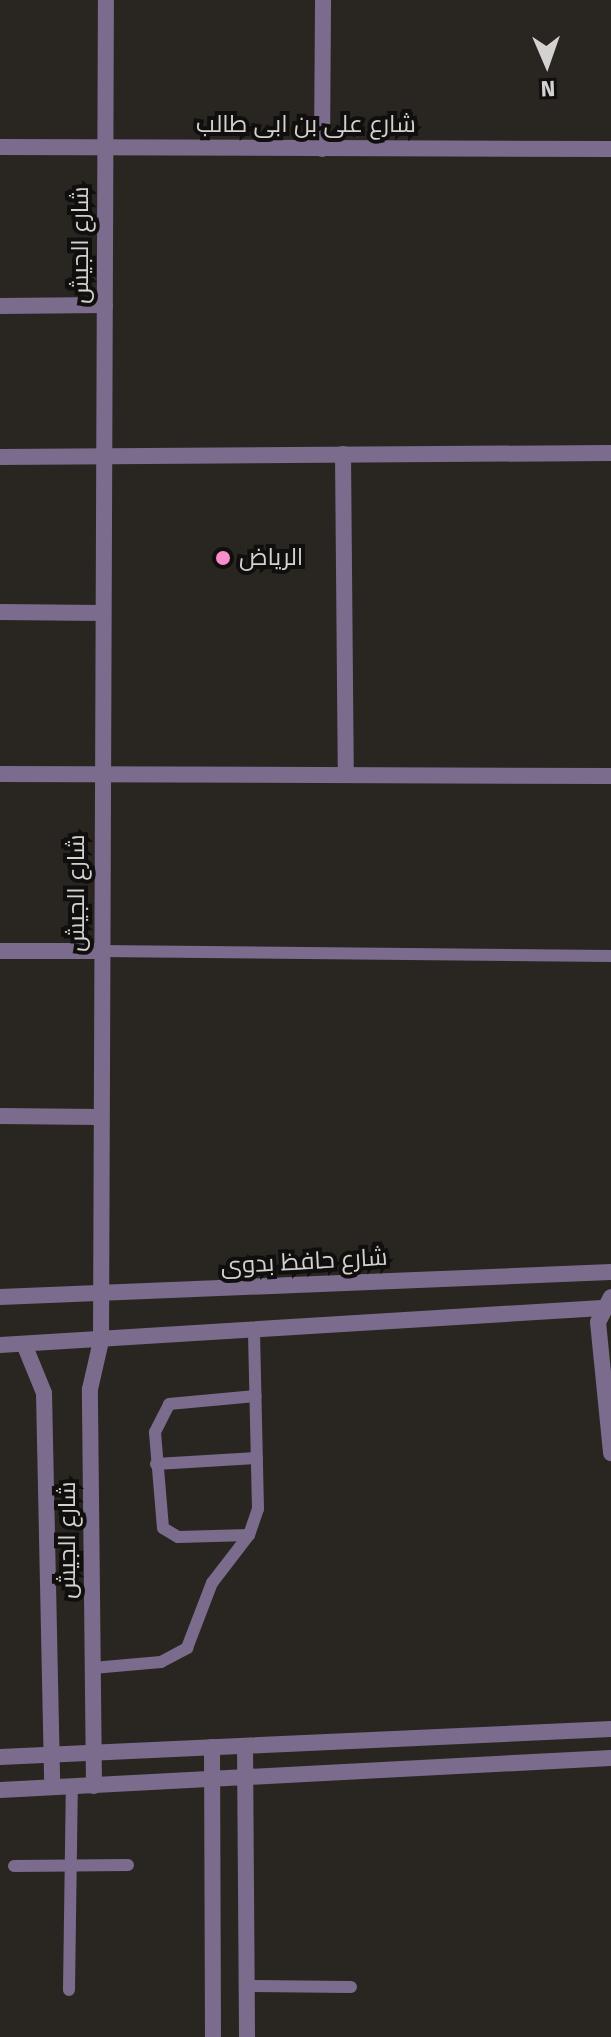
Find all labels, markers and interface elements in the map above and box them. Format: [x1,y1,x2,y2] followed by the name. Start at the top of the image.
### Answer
[507,24,587,104] north arrow
[540,75,556,102] text: N
[196,111,416,139] street label: شارع على بن ابى طالب
[67,186,95,304] street label: شارع الجيش
[239,544,303,572] place label: الرياض
[214,549,232,567] marker: الرياض
[63,834,91,952] street label: شارع الجيش
[220,1243,388,1281] street label: شارع حافظ بدوى
[54,1481,82,1599] street label: شارع الجيش

